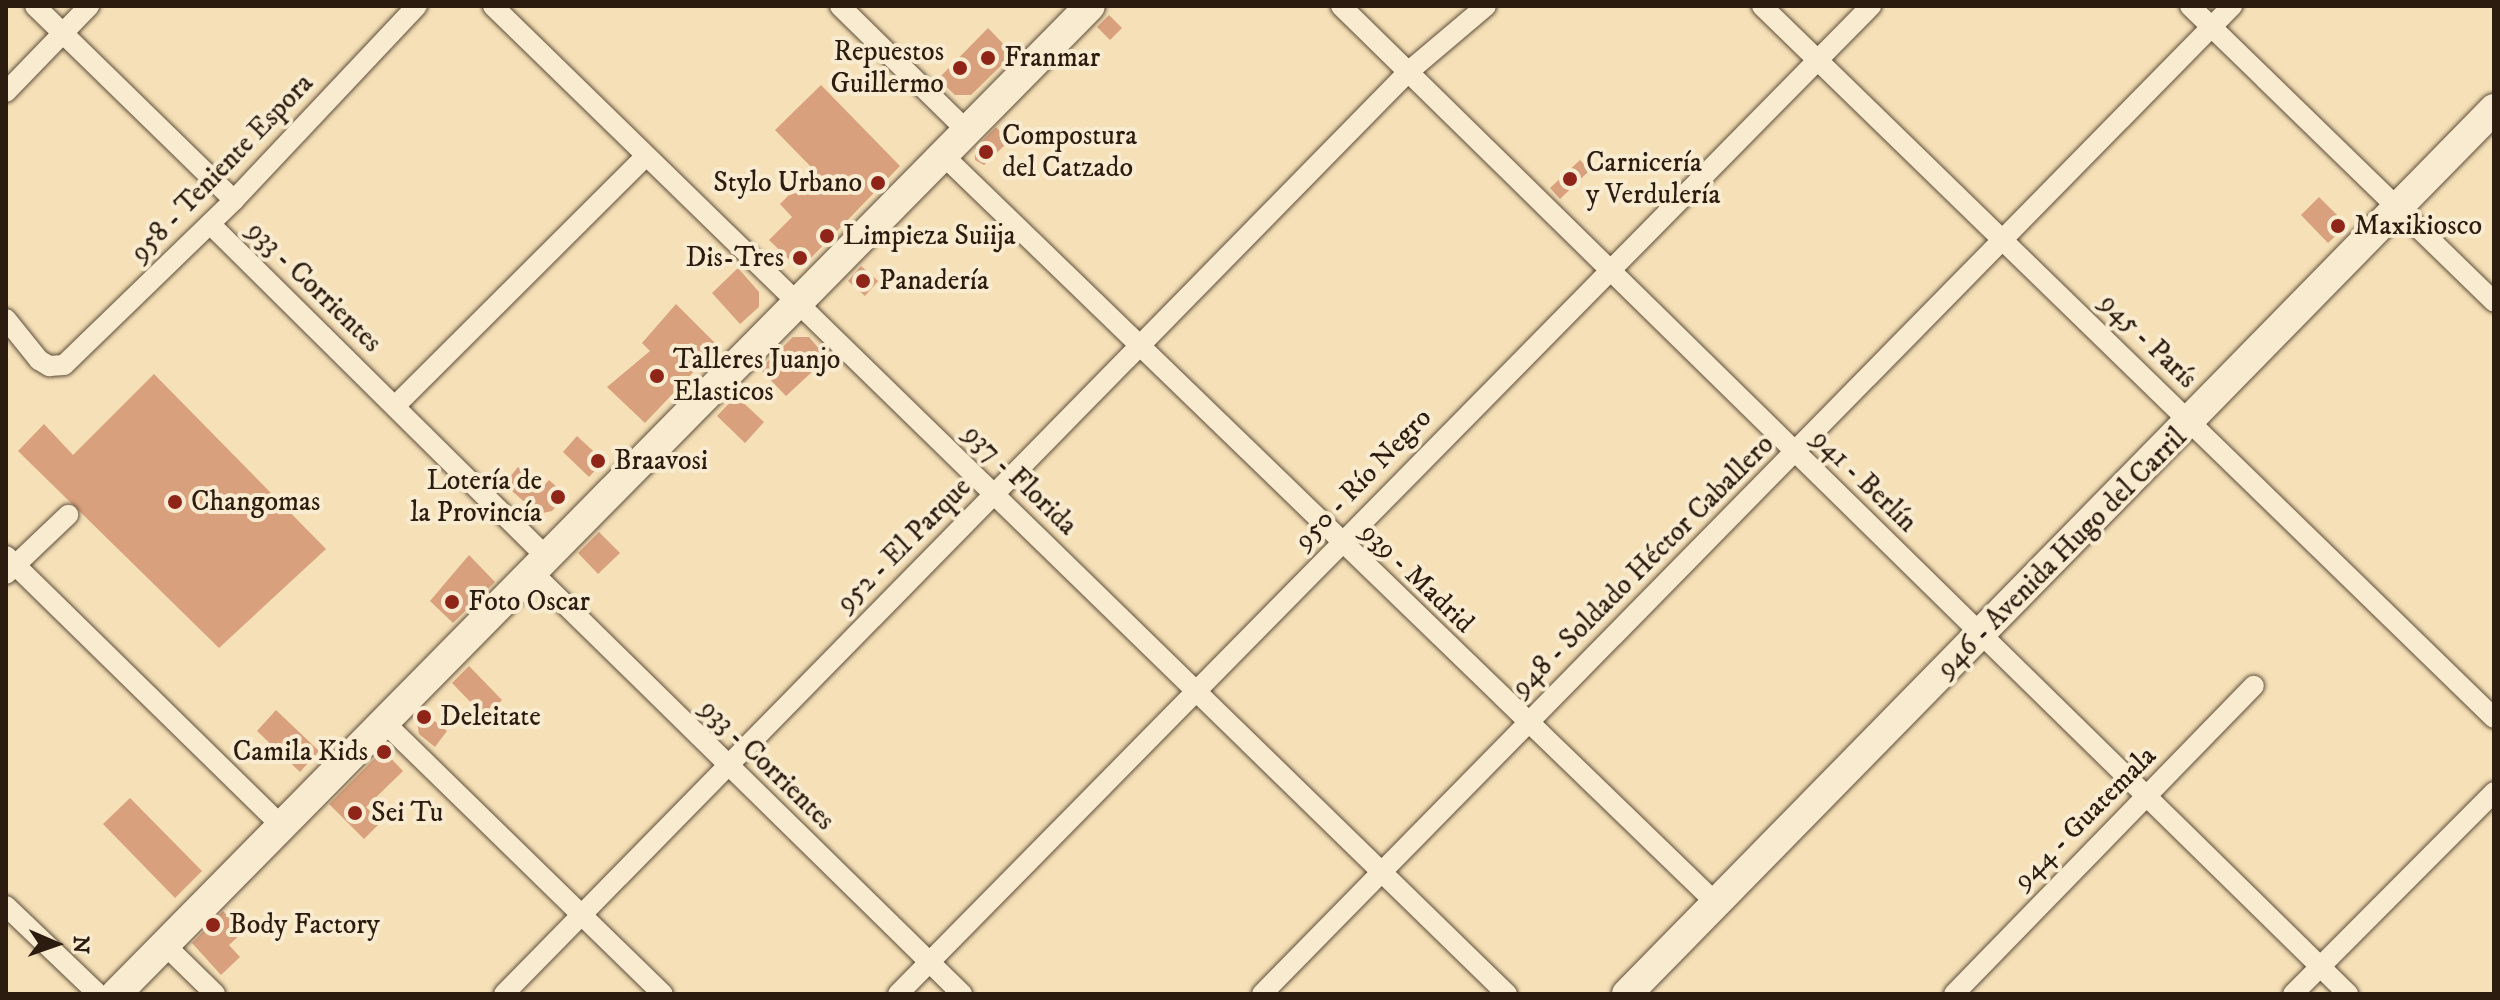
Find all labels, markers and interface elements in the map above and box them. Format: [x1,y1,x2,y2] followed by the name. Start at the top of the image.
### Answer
[830,35,944,101] place label: Repuestos Guillermo
[1004,41,1100,75] place label: Franmar
[979,49,997,67] marker: Franmar
[951,59,969,77] marker: Repuestos Guillermo
[124,67,320,269] street label: 958 - Teniente Espora
[1002,119,1137,185] place label: Compostura del Catzado
[977,143,995,161] marker: Compostura del Catzado
[1586,146,1720,212] place label: Carnicería y Verdulería
[713,166,862,200] place label: Stylo Urbano
[1561,170,1579,188] marker: Carnicería y Verdulería
[869,174,887,192] marker: Stylo Urbano
[2354,209,2482,243] place label: Maxikiosco
[240,214,388,360] street label: 933 - Corrientes
[2329,217,2347,235] marker: Maxikiosco
[843,219,1016,253] place label: Limpieza Suiija
[818,227,836,245] marker: Limpieza Suiija
[686,241,784,275] place label: Dis-Tres
[791,249,809,267] marker: Dis-Tres
[879,264,989,298] place label: Panadería
[854,272,872,290] marker: Panadería
[2092,286,2204,396] street label: 945 - París
[673,343,840,409] place label: Talleres Juanjo Elasticos
[648,367,666,385] marker: Talleres Juanjo Elasticos
[1287,401,1439,557] street label: 950 - Río Negro
[956,418,1084,542] street label: 937 - Florida
[1930,421,2194,685] street label: 946 - Avenida Hugo del Carril
[1804,423,1924,539] street label: 941 - Berlín
[1505,428,1781,704] street label: 948 - Soldado Héctor Caballero
[614,444,708,478] place label: Braavosi
[589,452,607,470] marker: Braavosi
[410,464,542,530] place label: Lotería de la Provincía
[830,471,978,619] street label: 952 - El Parque
[191,485,320,519] place label: Changomas
[549,488,567,506] marker: Lotería de la Provincía
[166,493,184,511] marker: Changomas
[1353,516,1481,640] street label: 939 - Madrid
[468,585,590,619] place label: Foto Oscar
[443,593,461,611] marker: Foto Oscar
[693,692,841,838] street label: 933 - Corrientes
[440,700,541,734] place label: Deleitate
[415,708,433,726] marker: Deleitate
[233,735,368,769] place label: Camila Kids
[2007,740,2163,896] street label: 944 - Guatemala
[375,743,393,761] marker: Camila Kids
[371,796,443,830] place label: Sei Tu
[346,804,364,822] marker: Sei Tu
[16,904,96,984] north arrow
[229,908,380,942] place label: Body Factory
[204,916,222,934] marker: Body Factory
[67,935,94,954] text: N

